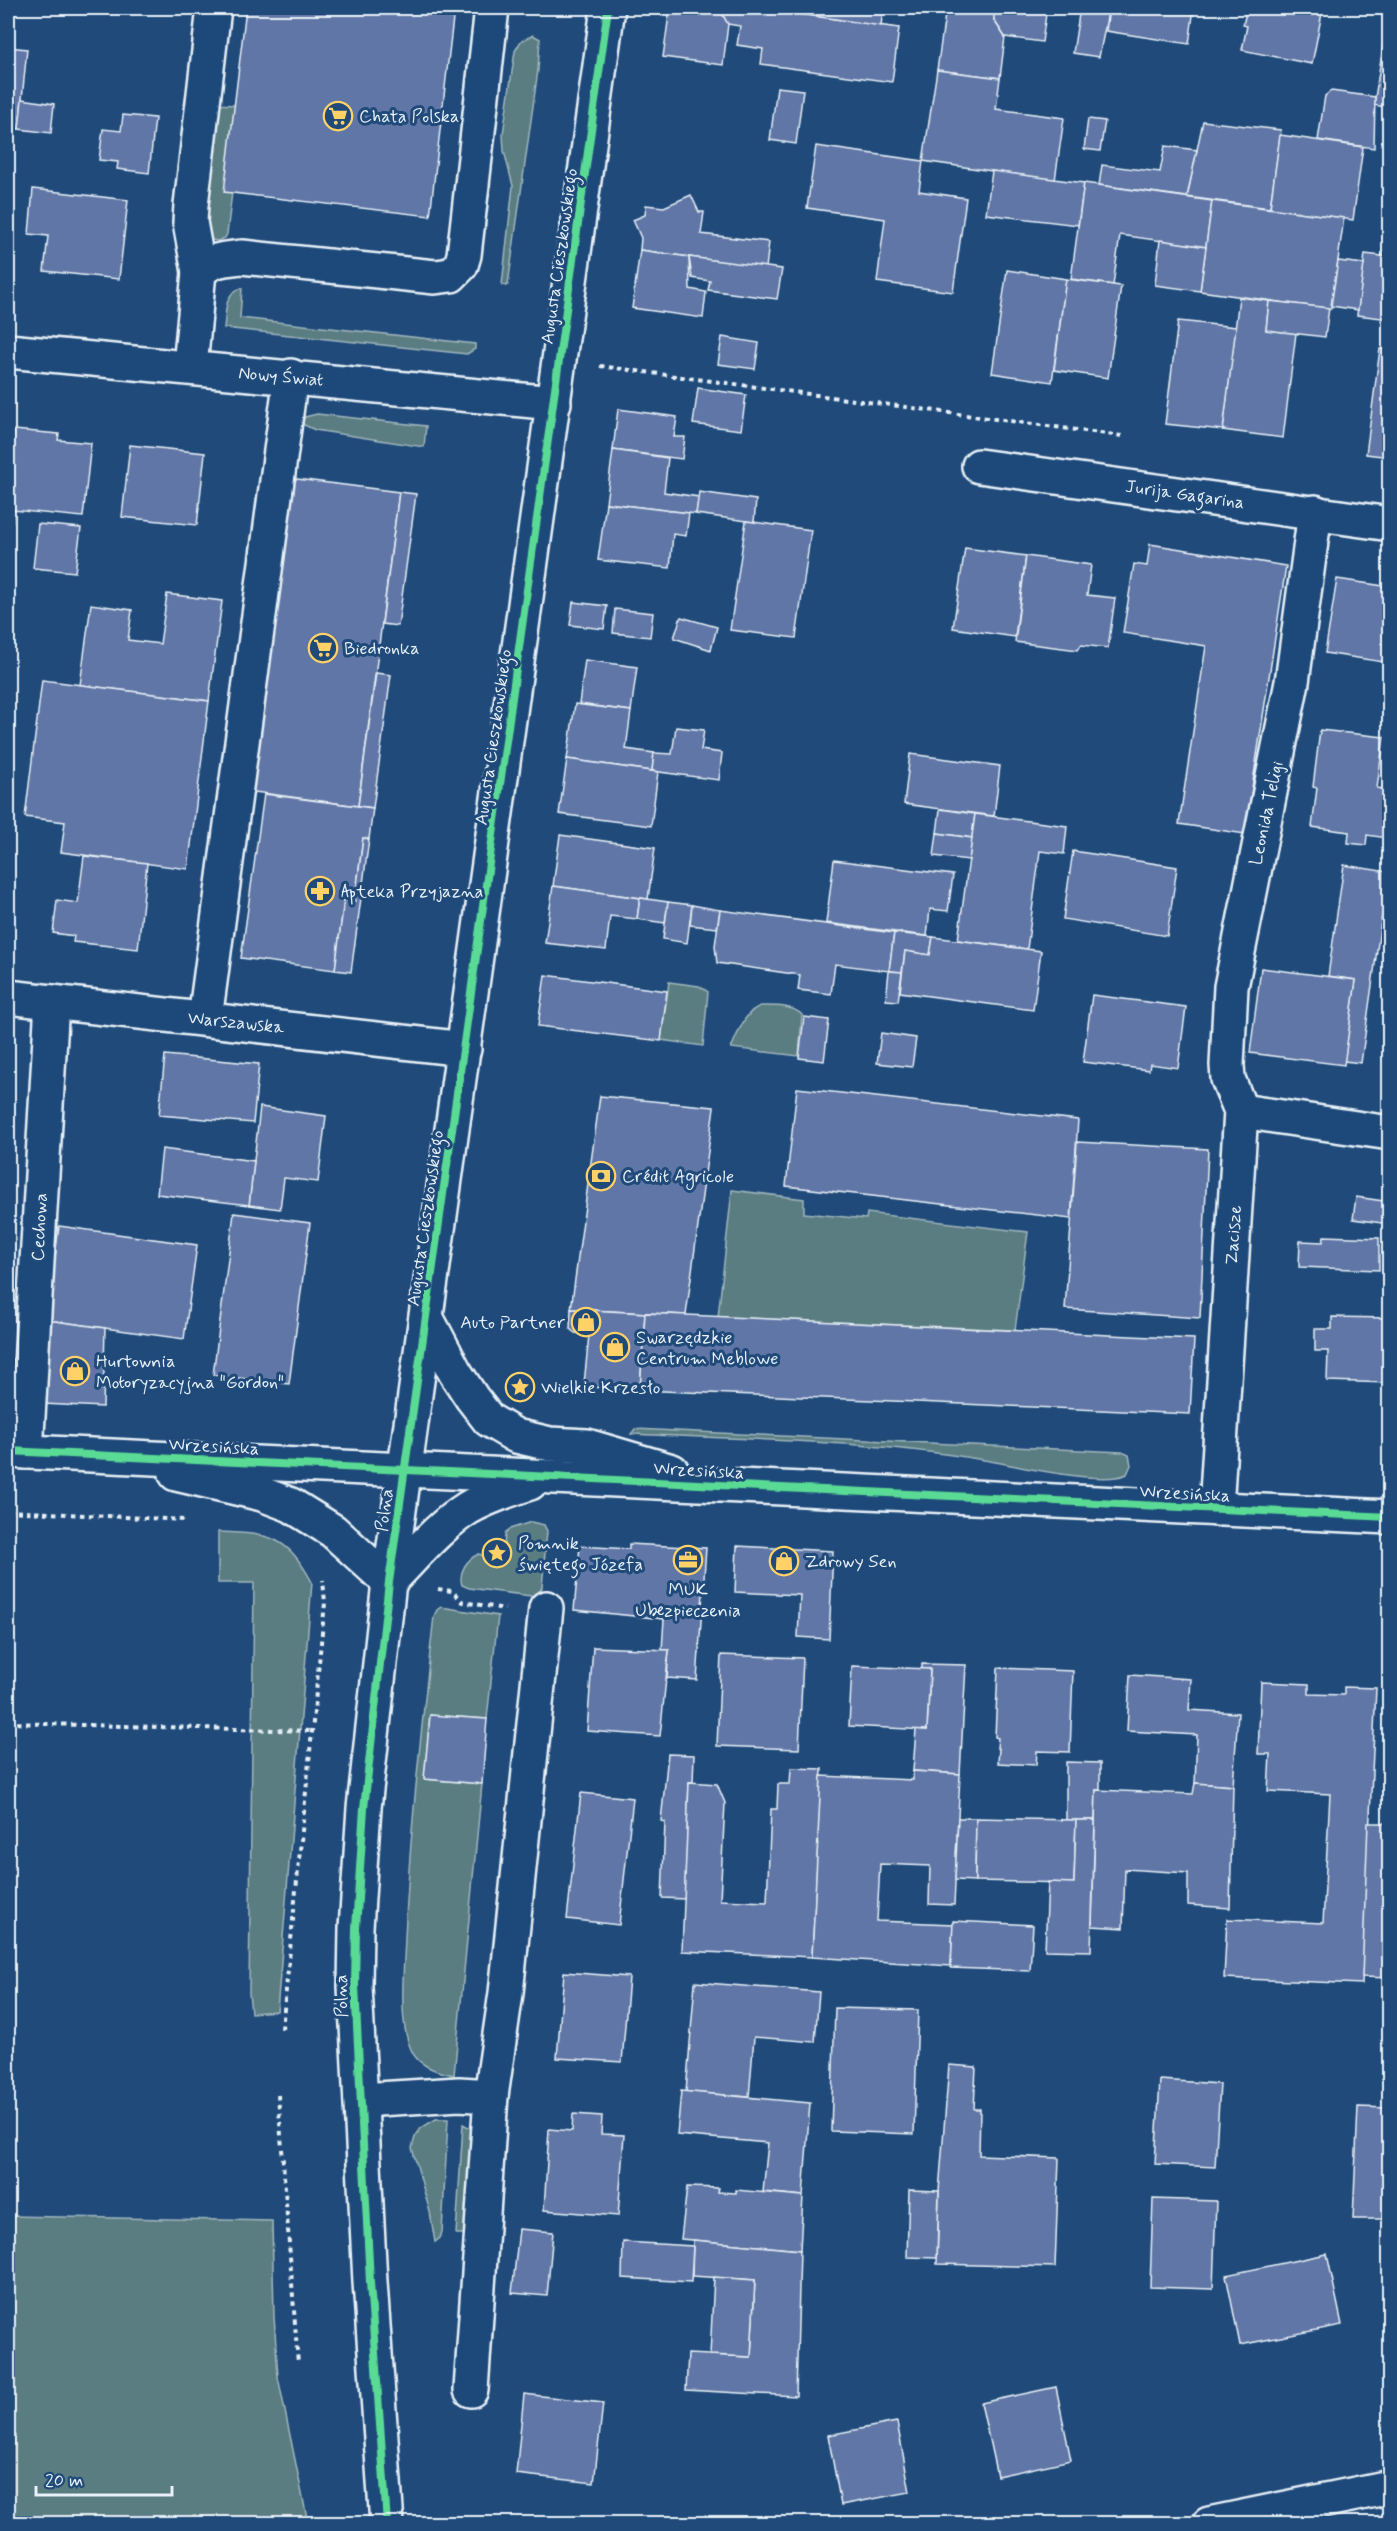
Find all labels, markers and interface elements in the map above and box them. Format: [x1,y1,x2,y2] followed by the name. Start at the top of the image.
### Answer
[322,100,354,132] supermarket icon: Chata Polska
[359,105,459,129] place label: Chata Polska
[536,167,586,346] street label: Augusta Cieszkowskiego
[237,361,325,393] street label: Nowy Świat
[1123,475,1246,517] street label: Jurija Gagarina
[307,632,339,664] supermarket icon: Biedronka
[344,637,419,661] place label: Biedronka
[470,648,520,827] street label: Augusta Cieszkowskiego
[1244,759,1290,868] street label: Leonida Teligi
[304,875,336,907] pharmacy icon: Apteka Przyjazna
[341,880,483,905] place label: Apteka Przyjazna
[187,1006,285,1040] street label: Warszawska
[402,1129,452,1308] street label: Augusta Cieszkowskiego
[585,1160,617,1192] bank icon: Crédit Agricole
[622,1165,734,1190] place label: Crédit Agricole
[26,1192,54,1262] street label: Cechowa
[1220,1204,1248,1266] street label: Zacisze
[570,1306,602,1338] shop icon: Auto Partner
[460,1311,566,1335] place label: Auto Partner
[636,1326,778,1371] place label: Swarzędzkie Centrum Meblowe
[599,1331,631,1363] shop icon: Swarzędzkie Centrum Meblowe
[96,1350,284,1395] place label: Hurtownia Motoryzacyjna "Gordon"
[59,1355,91,1387] shop icon: Hurtownia Motoryzacyjna "Gordon"
[504,1371,536,1403] place icon: Wielkie Krzesło
[541,1376,661,1400] place label: Wielkie Krzesło
[168,1433,260,1461] street label: Wrzesińska
[653,1457,745,1485] street label: Wrzesińska
[1139,1480,1231,1508] street label: Wrzesińska
[370,1487,400,1533] street label: Polna
[518,1532,643,1579] place label: Pomnik świętego Józefa
[481,1537,513,1569] place icon: Pomnik świętego Józefa
[672,1544,704,1576] office icon: MUK Ubezpieczenia
[768,1545,800,1577] shop icon: Zdrowy Sen
[805,1550,897,1574] place label: Zdrowy Sen
[635,1578,741,1623] place label: MUK Ubezpieczenia
[330,1974,354,2018] street label: Polna
[36,2459,172,2497] scale bar
[45,2469,83,2493] text: 20 m

